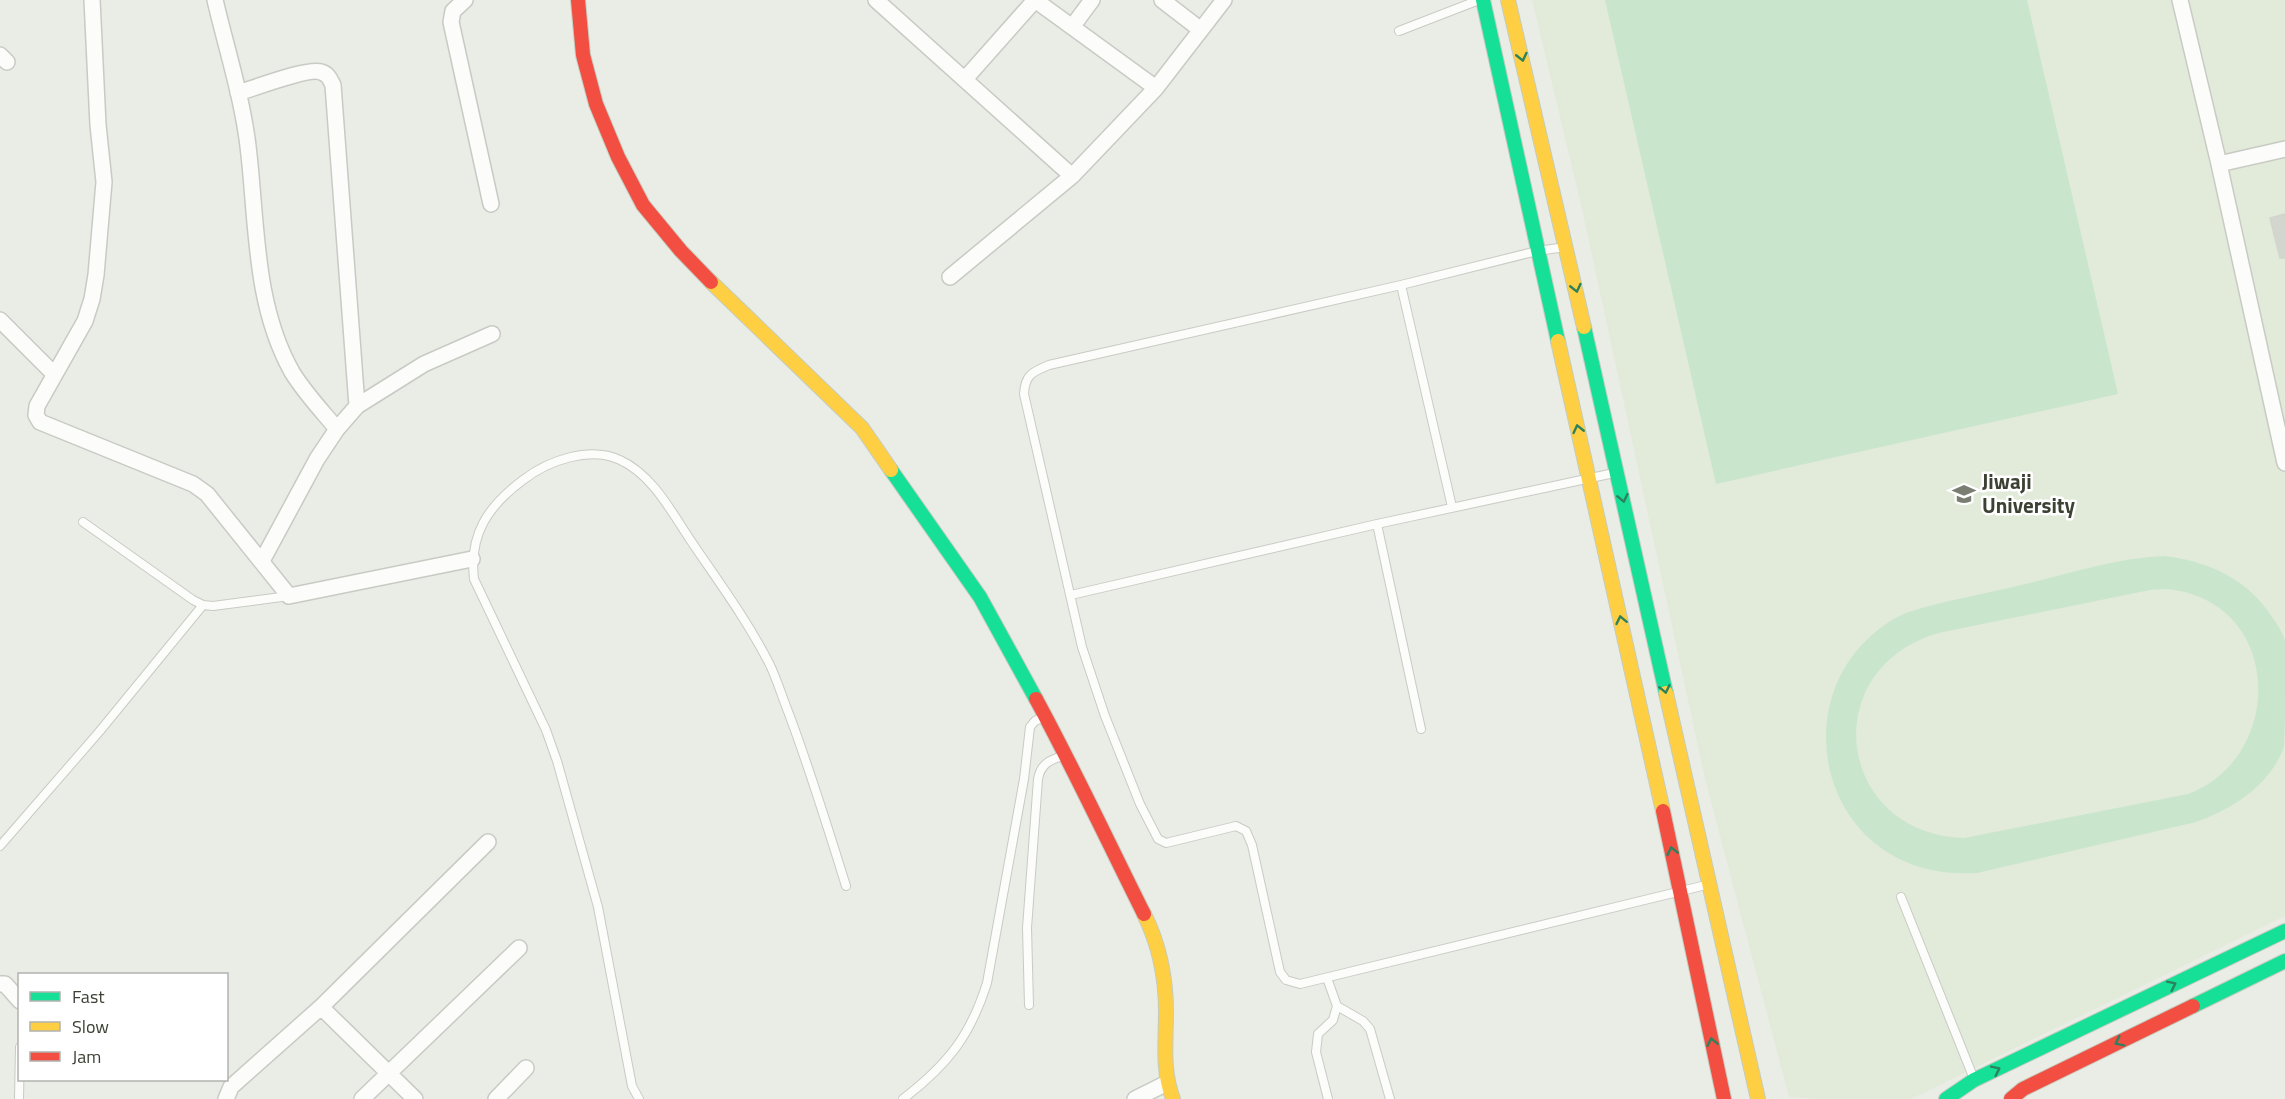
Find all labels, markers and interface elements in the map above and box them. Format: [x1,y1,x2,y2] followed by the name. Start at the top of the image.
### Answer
[1514,52,1527,62] one-way arrow
[1569,282,1582,292] one-way arrow
[1572,424,1585,434] one-way arrow
[1982,465,2075,521] place label: Jiwaji University
[1951,481,1977,507] school or university icon: Jiwaji University
[1616,493,1629,503] one-way arrow
[1615,615,1628,625] one-way arrow
[1658,684,1671,694] one-way arrow
[1667,846,1680,856] one-way arrow
[18,973,228,1081] legend
[2166,981,2177,993] one-way arrow
[72,983,105,1010] text: Fast
[72,1013,109,1040] text: Slow
[2115,1035,2126,1046] one-way arrow
[1706,1037,1719,1047] one-way arrow
[72,1043,101,1070] text: Jam
[1990,1065,2001,1077] one-way arrow

